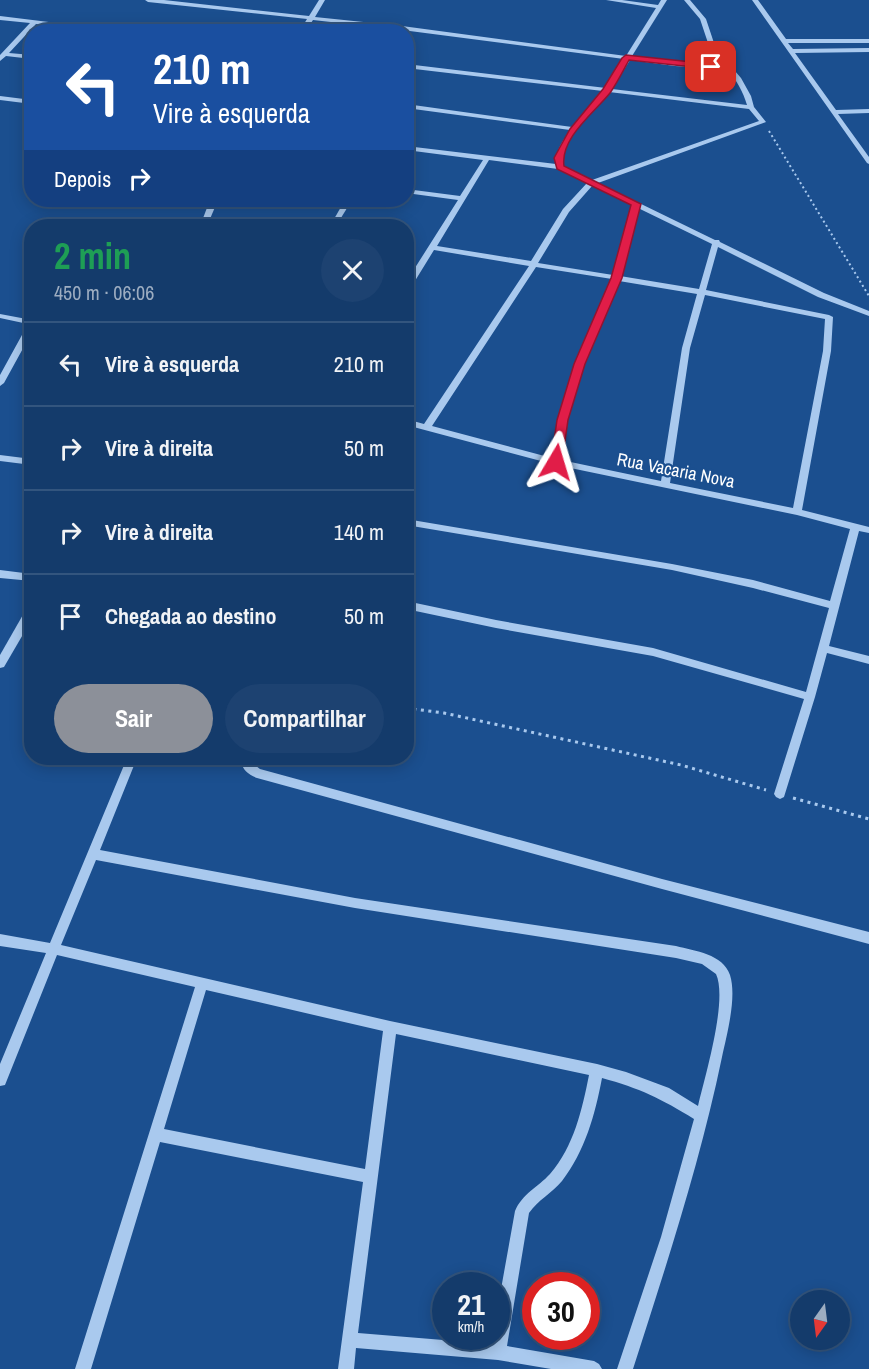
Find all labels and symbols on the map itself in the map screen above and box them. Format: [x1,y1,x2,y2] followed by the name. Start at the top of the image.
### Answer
[685,41,736,92] pin
[524,430,588,494] position arrow
[615,446,737,494] street label: Rua Vacaria Nova
[522,1272,600,1350] speed limit sign: 30
[790,1290,850,1350] north arrow

